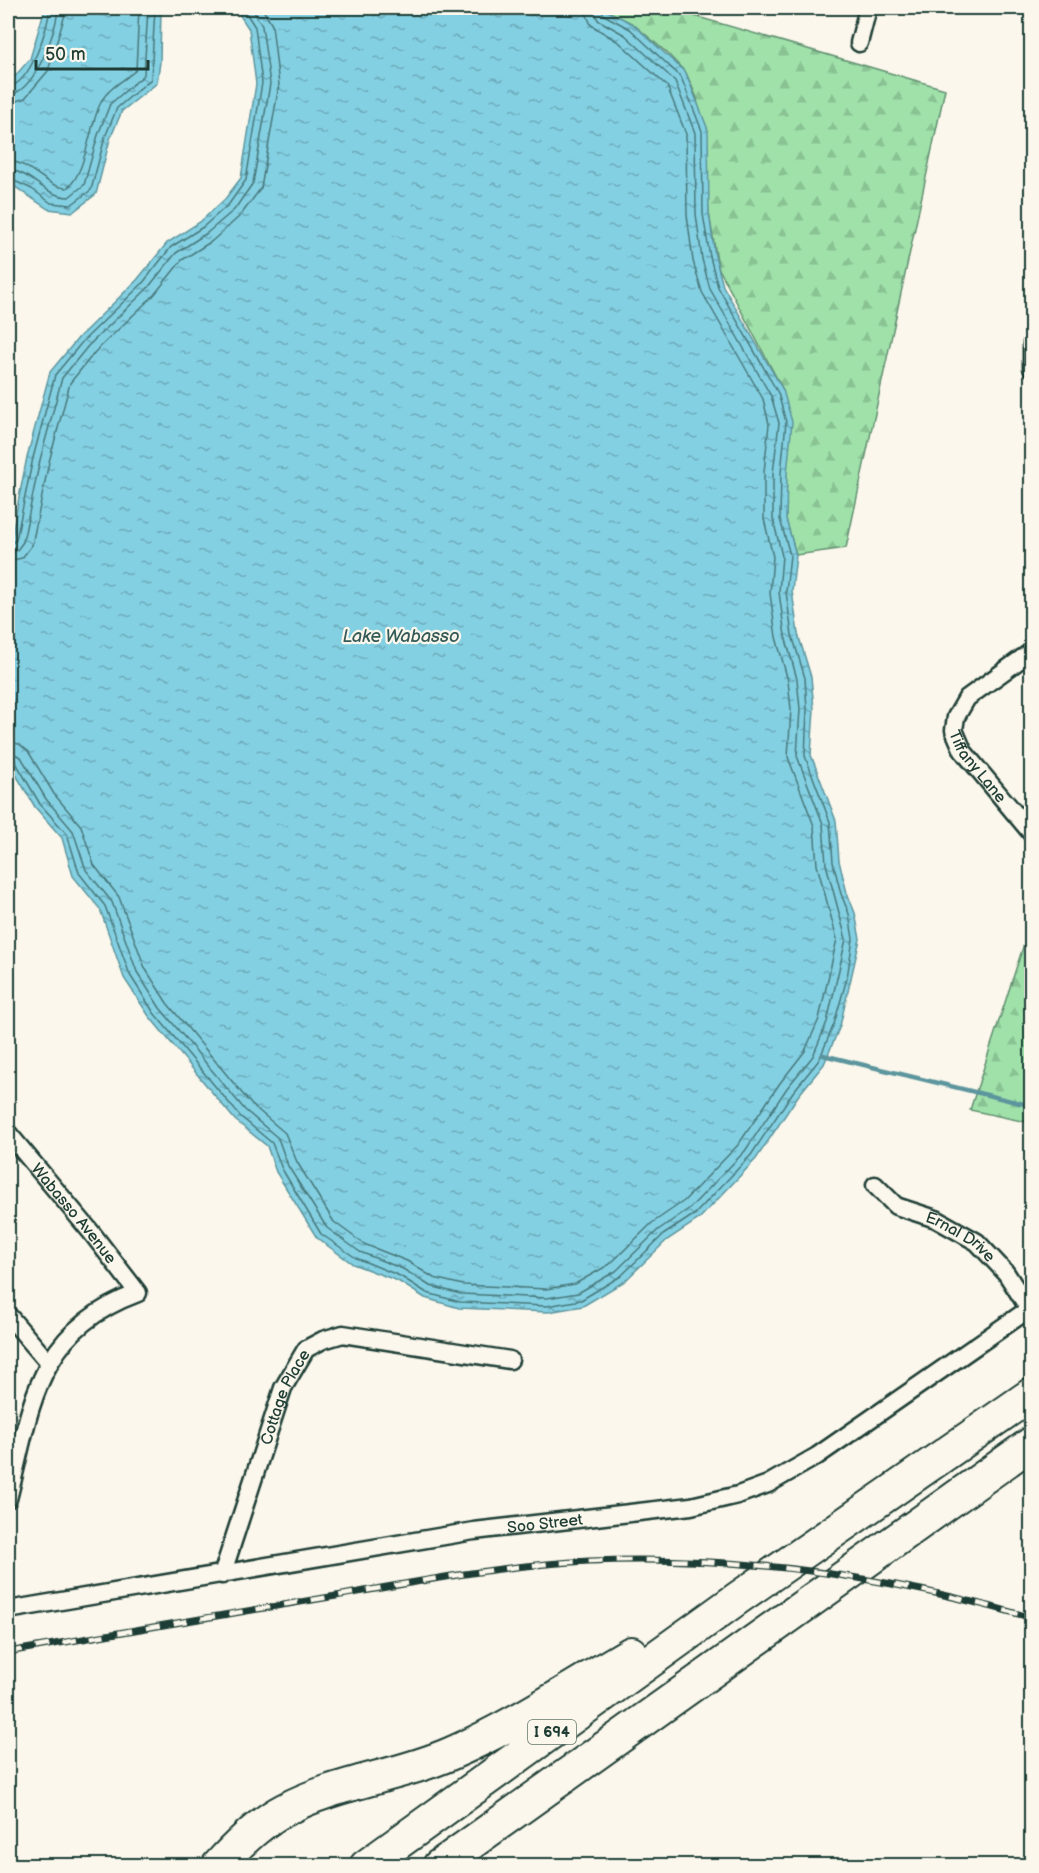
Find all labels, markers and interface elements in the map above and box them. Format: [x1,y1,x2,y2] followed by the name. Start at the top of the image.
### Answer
[36,33,148,71] scale bar
[45,44,86,65] text: 50 m
[342,626,460,647] water label: Lake Wabasso
[944,728,1010,807] street label: Tiffany Lane
[27,1160,120,1268] street label: Wabasso Avenue
[923,1208,999,1267] street label: Ernal Drive
[257,1346,315,1447] street label: Cottage Place
[506,1511,584,1538] street label: Soo Street
[528,1720,576,1744] road number: I 694

